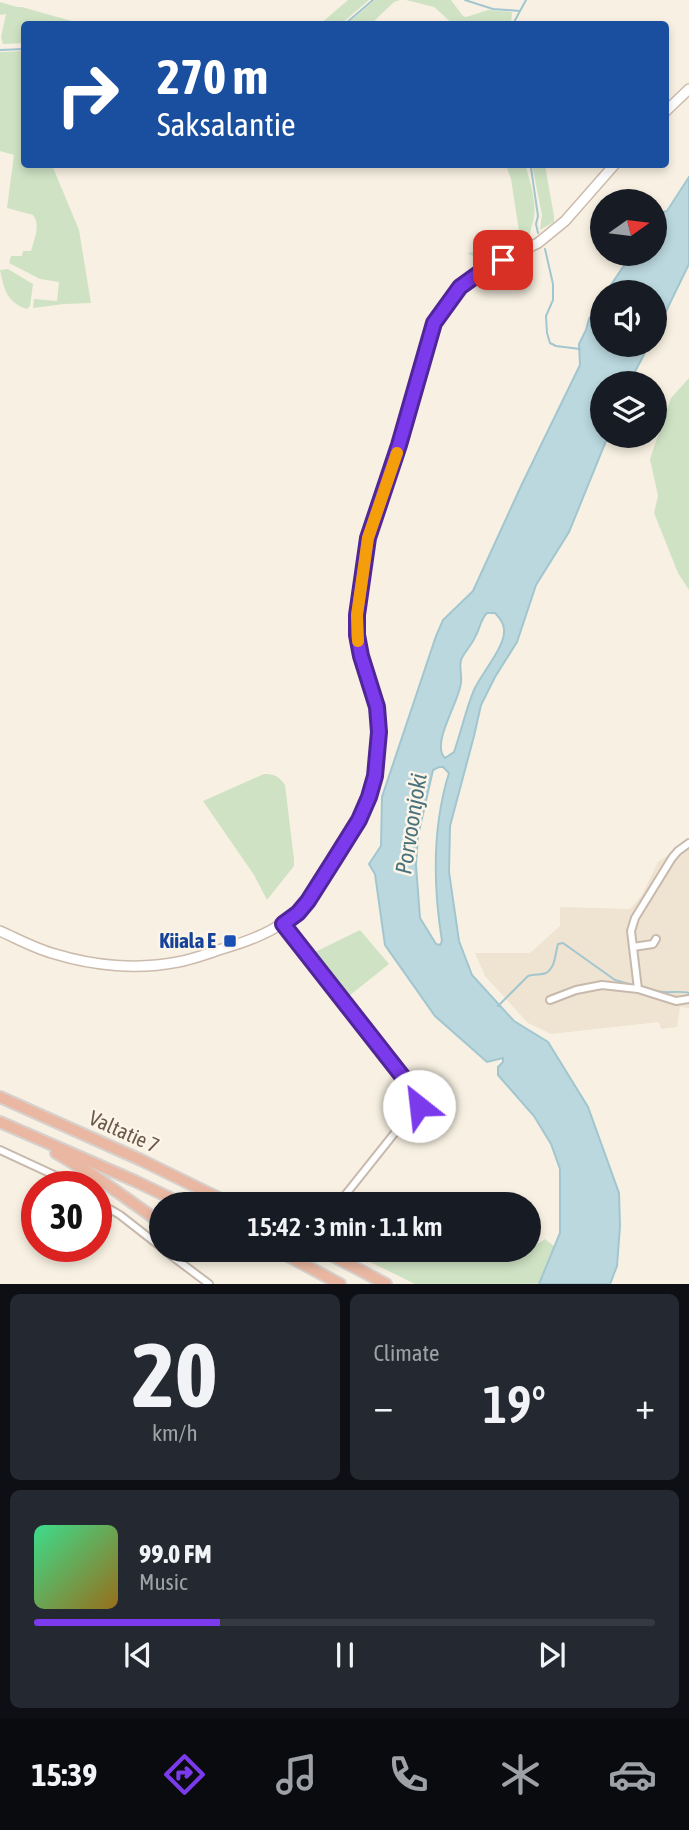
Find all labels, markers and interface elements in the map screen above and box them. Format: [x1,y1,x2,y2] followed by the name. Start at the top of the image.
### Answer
[157,48,268,104] text: 270 m
[42,49,133,140] icon: right
[157,106,296,143] text: Saksalantie
[590,189,667,266] north arrow
[590,189,667,448] map controls
[473,230,533,290] pin
[484,241,522,279] icon: arrive
[590,280,667,357] button: sound
[590,371,667,448] button: layers
[390,772,432,876] water label: Porvoonjoki
[159,928,216,952] place label: Kiiala E
[222,933,238,949] marker: Kiiala E
[382,1069,456,1143] position arrow
[86,1105,163,1157] street label: Valtatie 7
[21,1171,112,1262] speed limit sign: 30
[248,1212,442,1242] text: 15:42 · 3 min · 1.1 km
[132,1322,218,1426] text: 20
[374,1340,439,1366] text: Climate
[483,1374,546,1434] text: 19°
[374,1384,393,1427] text: −
[635,1384,655,1427] text: +
[152,1420,198,1446] text: km/h
[139,1539,212,1569] text: 99.0 FM
[139,1569,187,1595] text: Music
[119,1636,157,1674] icon: previous
[326,1636,364,1674] icon: pause
[533,1636,571,1674] icon: next
[160,1750,209,1799] icon: directions
[272,1750,321,1799] icon: music
[384,1750,433,1799] icon: phone
[496,1750,545,1799] icon: climate
[608,1750,657,1799] icon: car
[32,1756,97,1793] text: 15:39

